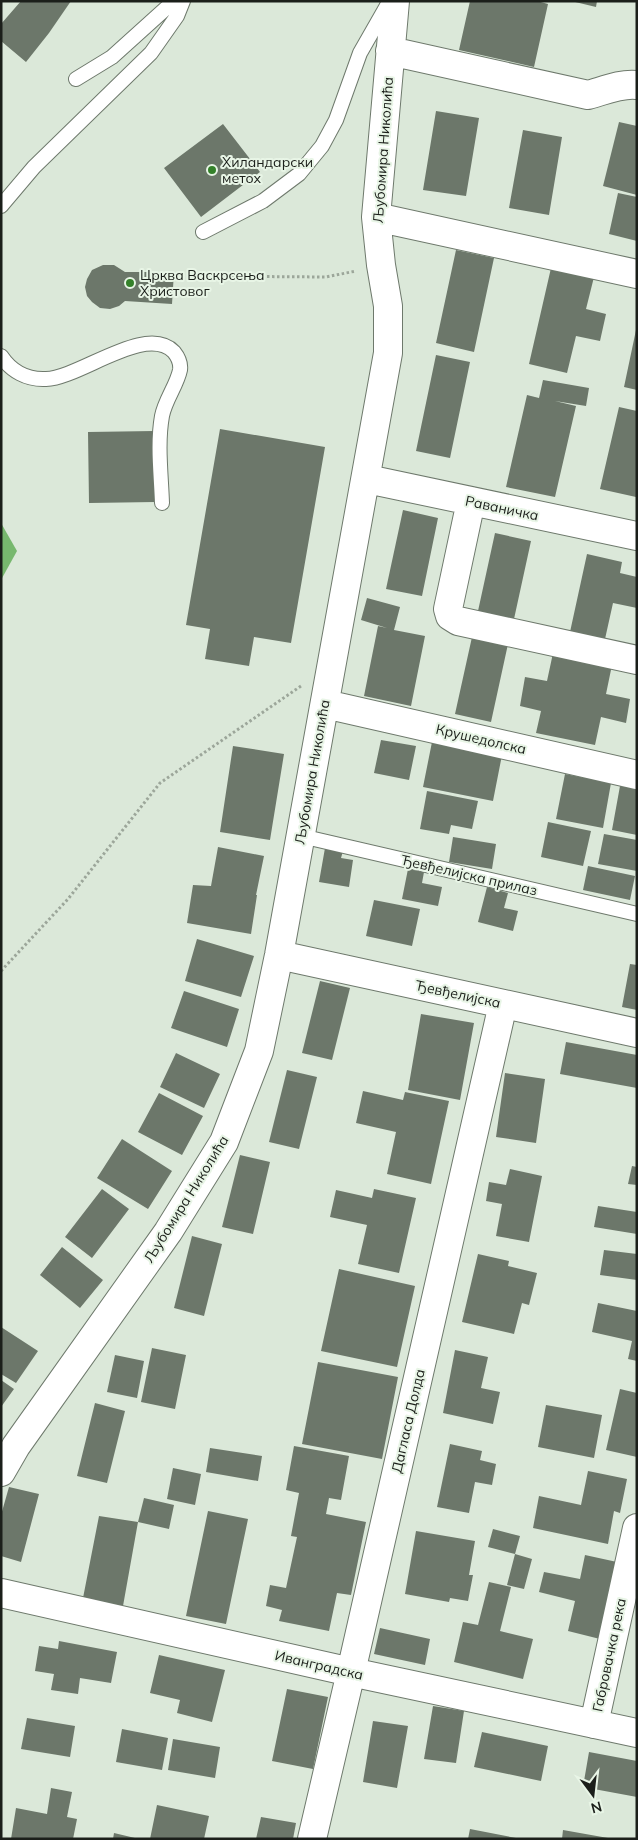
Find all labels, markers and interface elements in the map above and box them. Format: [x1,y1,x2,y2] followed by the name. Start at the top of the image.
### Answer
[369,76,397,224] street label: Љубомира Николића
[222,153,313,187] place label: Хиландарски метох
[206,164,218,176] marker: Хиландарски метох
[140,266,265,300] place label: Црква Васкрсења Христовог
[124,277,136,289] marker: Црква Васкрсења Христовог
[464,491,540,525] street label: Раваничка
[290,698,334,846] street label: Љубомира Николића
[434,720,528,758] street label: Крушедолска
[399,851,539,899] street label: Ђевђелијска прилаз
[414,976,502,1012] street label: Ђевђелијска
[140,1132,232,1266] street label: Љубомира Николића
[387,1367,429,1475] street label: Дагласа Долда
[588,1597,630,1713] street label: Габровачка река
[273,1646,365,1684] street label: Иванградска
[568,1770,618,1820] north arrow
[589,1797,604,1818] text: N

